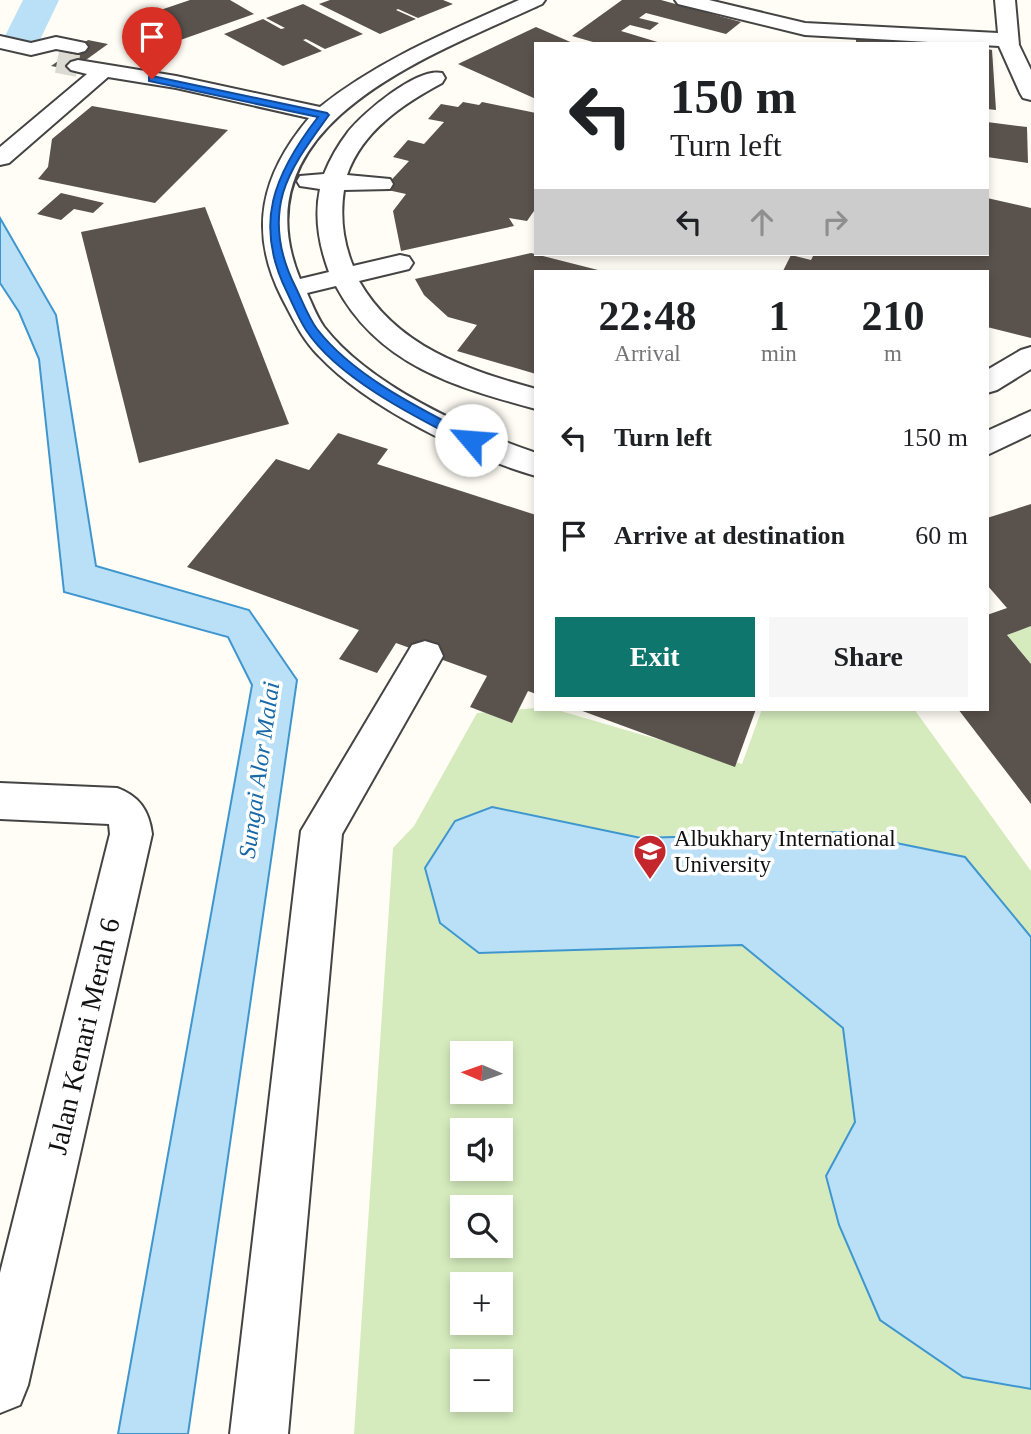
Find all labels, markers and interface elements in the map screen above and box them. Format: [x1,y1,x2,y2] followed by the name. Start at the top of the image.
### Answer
[122,7,182,79] pin
[133,18,171,56] icon: arrive
[670,69,797,124] text: 150 m
[555,70,646,161] icon: left
[670,127,782,163] text: Turn left
[670,203,708,241] icon: left
[743,203,781,241] icon: ahead
[816,203,854,241] icon: right
[599,293,697,339] text: 22:48
[768,293,789,339] text: 1
[861,293,924,339] text: 210
[614,341,681,366] text: Arrival
[761,341,797,366] text: min
[884,341,902,366] text: m
[434,403,508,477] position arrow
[555,419,593,457] icon: left
[614,423,712,452] text: Turn left
[902,423,968,452] text: 150 m
[555,517,593,555] icon: arrive
[614,521,845,550] text: Arrive at destination
[915,521,968,550] text: 60 m
[555,617,755,697] button: Exit
[769,617,968,697] button: Share
[234,680,284,860] water label: Sungai Alor Malai
[674,826,896,877] place label: Albukhary International University
[631,832,669,881] school or university icon: Albukhary International University
[41,915,126,1157] street label: Jalan Kenari Merah 6
[450,1041,513,1104] north arrow
[450,1041,513,1412] map controls
[450,1118,513,1181] button: sound
[450,1195,513,1258] button: search
[450,1272,513,1335] button: +
[450,1349,513,1412] button: −

